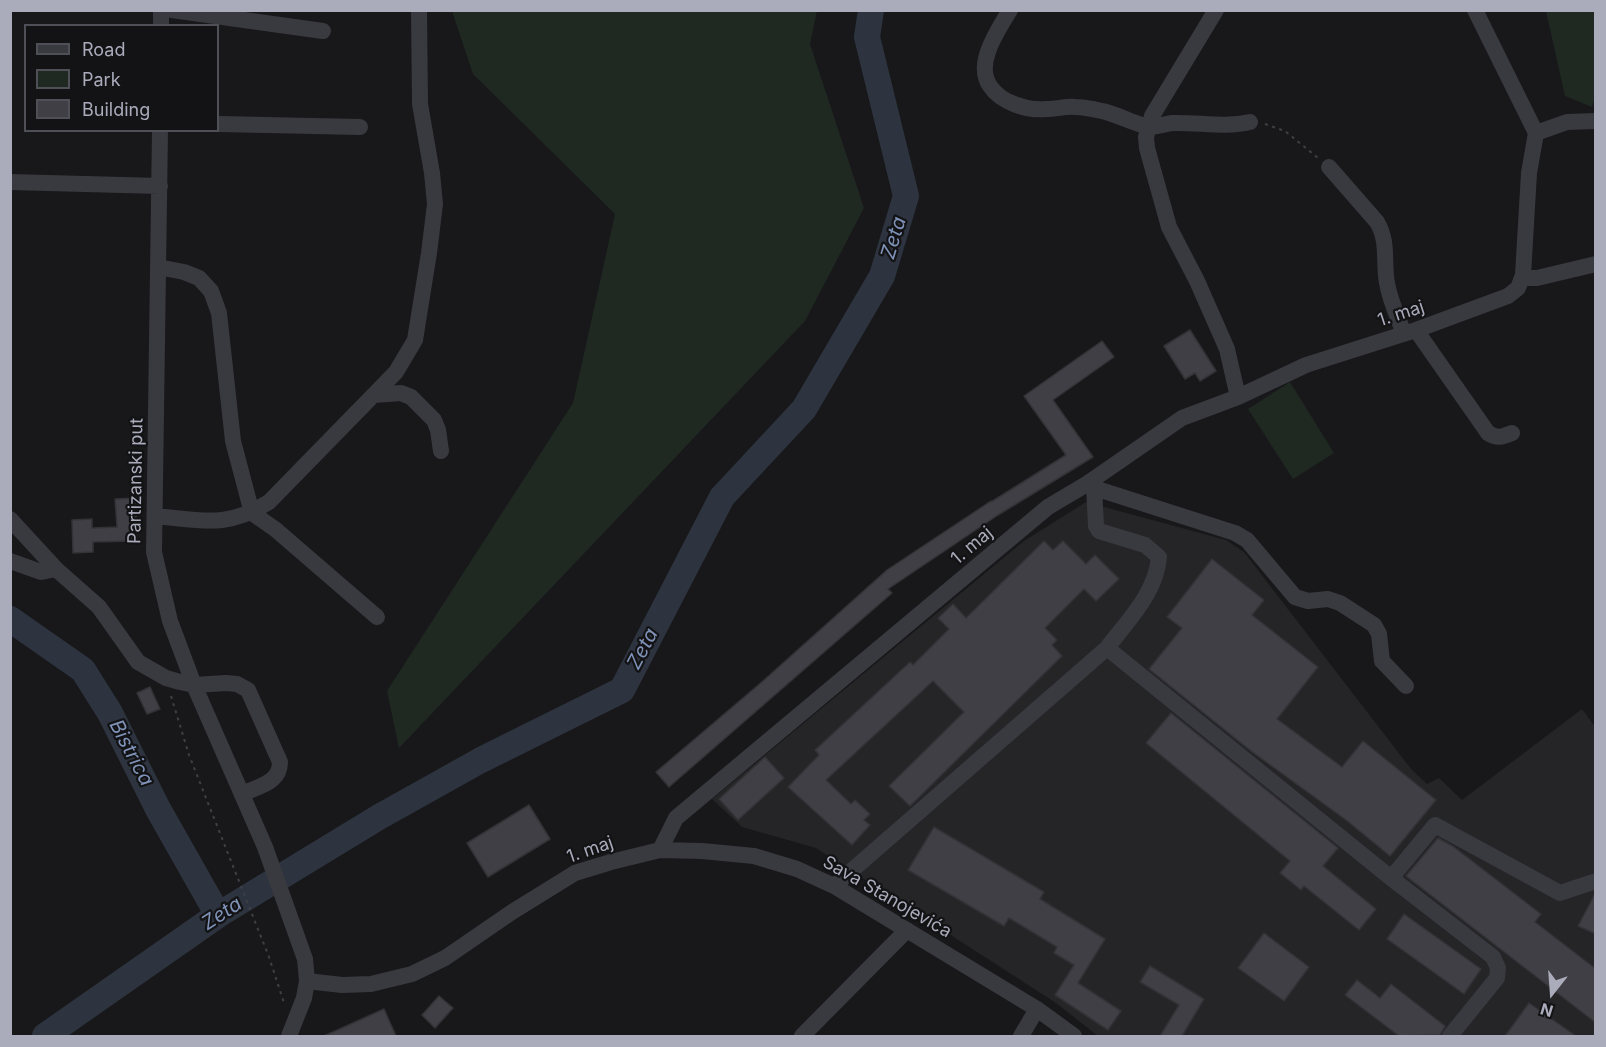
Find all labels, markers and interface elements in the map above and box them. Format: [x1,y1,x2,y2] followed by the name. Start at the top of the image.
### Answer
[24,24,219,132] legend
[82,39,125,60] text: Road
[82,69,121,90] text: Park
[82,99,150,120] text: Building
[876,214,912,262] water label: Zeta
[1375,296,1427,332] street label: 1. maj
[124,418,148,544] street label: Partizanski put
[947,522,997,570] street label: 1. maj
[622,624,664,674] water label: Zeta
[104,716,158,790] water label: Bistrica
[564,832,616,868] street label: 1. maj
[819,851,955,943] street label: Sava Stanojevića
[198,892,246,936] water label: Zeta
[1522,963,1582,1023] north arrow
[1538,999,1556,1022] text: N

